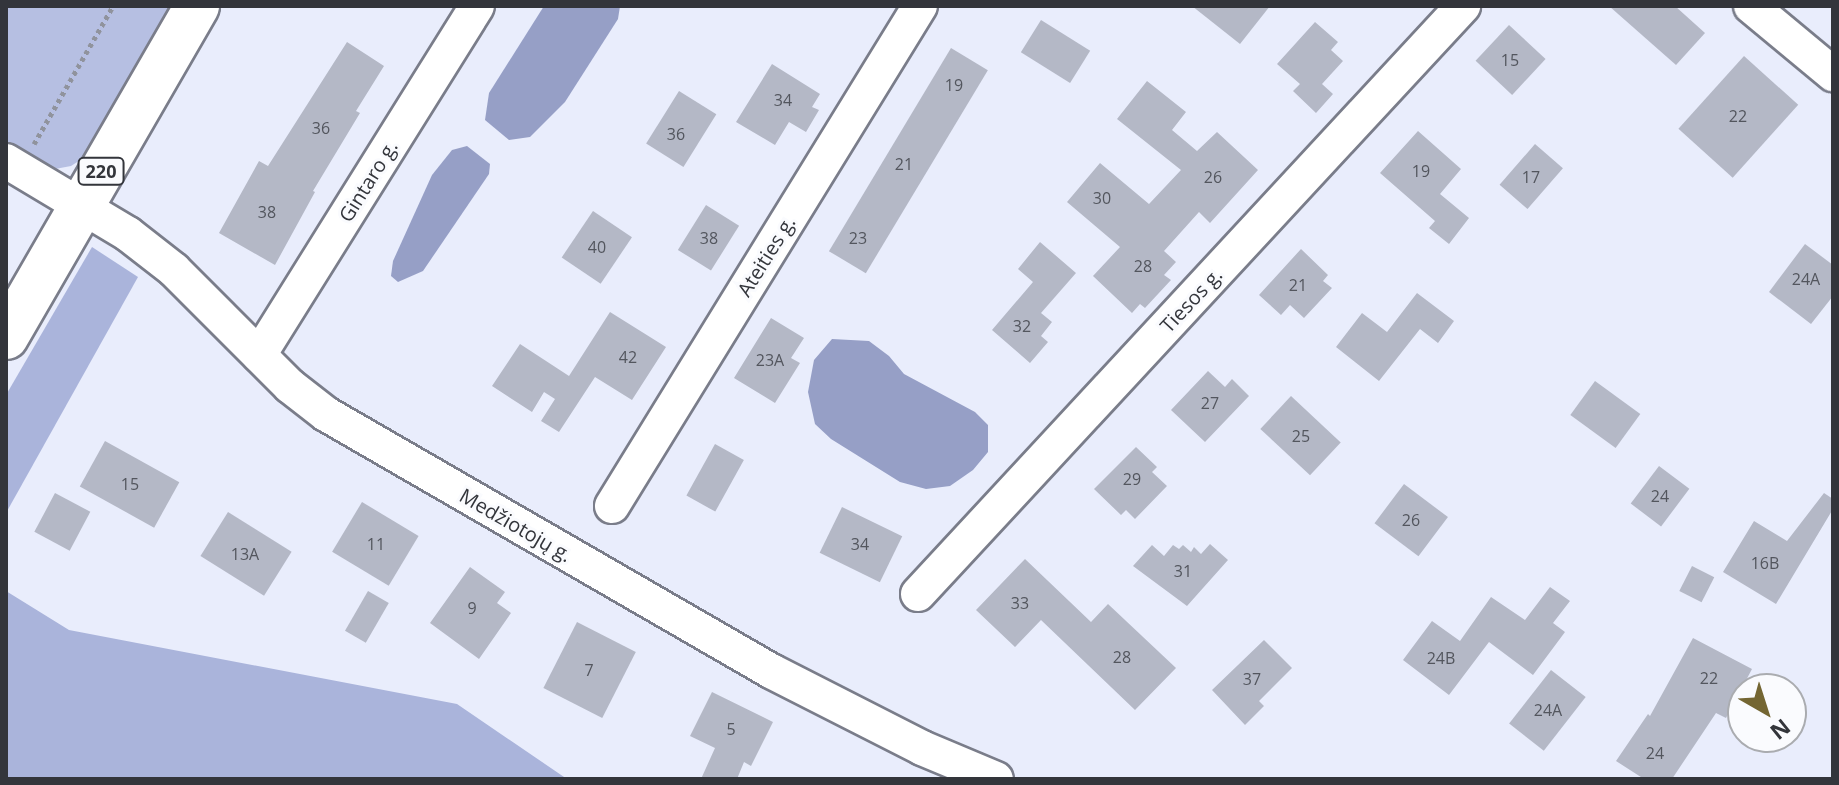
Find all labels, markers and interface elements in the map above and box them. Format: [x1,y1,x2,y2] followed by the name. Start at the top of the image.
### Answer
[1501,50,1519,70] house number: 15
[945,75,963,95] house number: 19
[774,90,792,110] house number: 34
[1729,106,1747,126] house number: 22
[312,118,330,138] house number: 36
[667,124,685,144] house number: 36
[334,136,402,226] street label: Gintaro g.
[895,154,913,174] house number: 21
[77,157,125,185] road number: 220
[1412,161,1430,181] house number: 19
[1204,167,1222,187] house number: 26
[1522,167,1540,187] house number: 17
[1093,188,1111,208] house number: 30
[258,202,276,222] house number: 38
[732,211,800,301] street label: Ateities g.
[700,228,718,248] house number: 38
[849,228,867,248] house number: 23
[588,237,606,257] house number: 40
[1134,256,1152,276] house number: 28
[1155,263,1227,337] street label: Tiesos g.
[1792,269,1820,289] house number: 24A
[1289,275,1307,295] house number: 21
[1013,316,1031,336] house number: 32
[619,347,637,367] house number: 42
[756,350,784,370] house number: 23A
[1201,393,1219,413] house number: 27
[1292,426,1310,446] house number: 25
[1123,469,1141,489] house number: 29
[121,474,139,494] house number: 15
[456,483,576,567] street label: Medžiotojų g.
[1651,486,1669,506] house number: 24
[1402,510,1420,530] house number: 26
[367,534,385,554] house number: 11
[851,534,869,554] house number: 34
[231,544,259,564] house number: 13A
[1751,553,1779,573] house number: 16B
[1174,561,1192,581] house number: 31
[1011,593,1029,613] house number: 33
[467,598,477,618] house number: 9
[1113,647,1131,667] house number: 28
[1427,648,1455,668] house number: 24B
[584,660,594,680] house number: 7
[1700,668,1718,688] house number: 22
[1243,669,1261,689] house number: 37
[1727,673,1807,753] north arrow
[1534,700,1562,720] house number: 24A
[1764,713,1797,747] text: N
[726,719,736,739] house number: 5
[1646,743,1664,763] house number: 24

